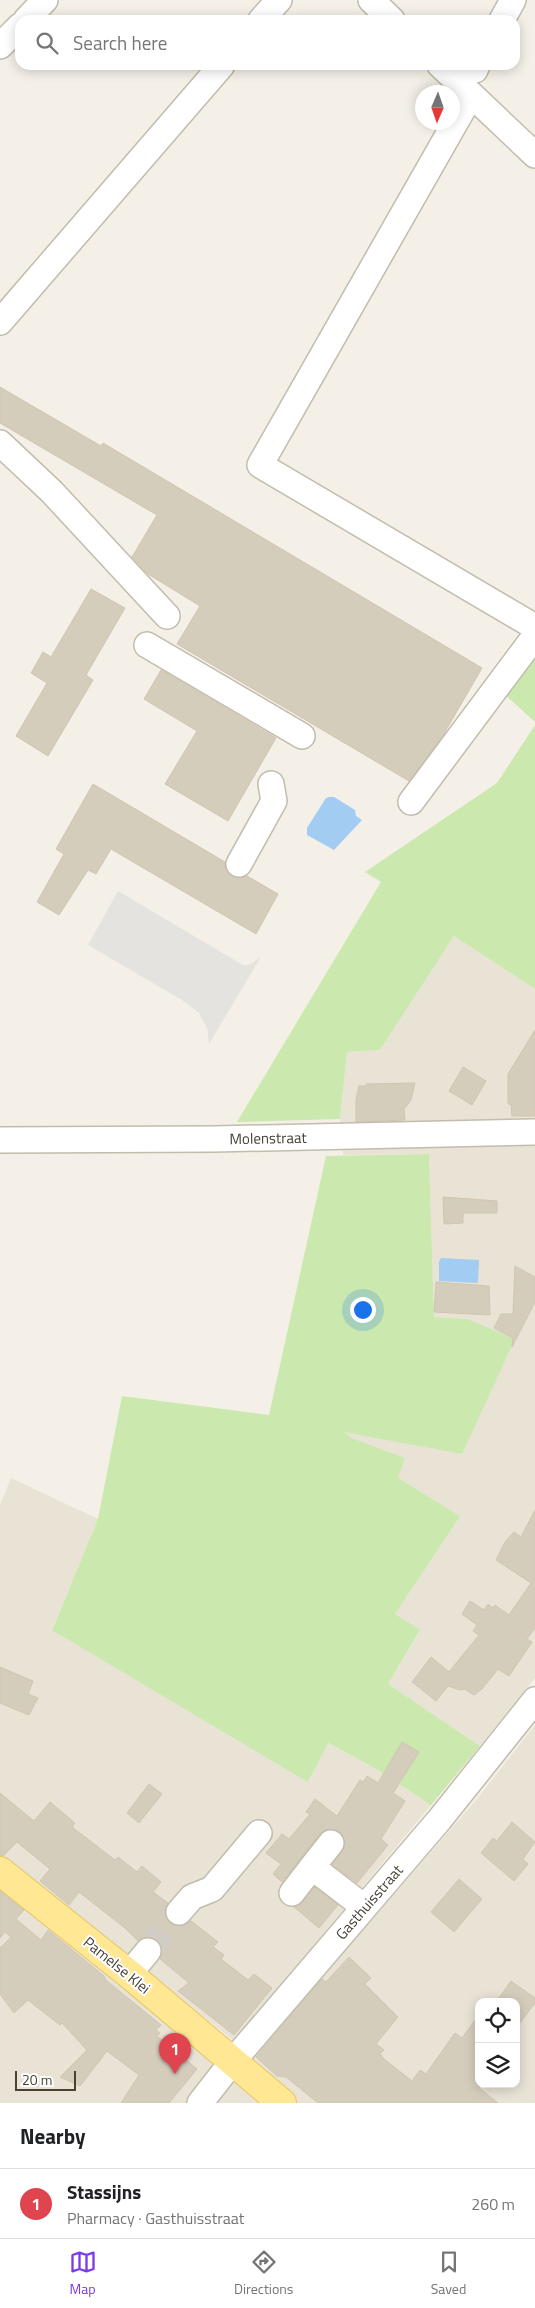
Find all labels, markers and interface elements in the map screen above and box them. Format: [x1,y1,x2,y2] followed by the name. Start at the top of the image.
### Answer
[15,15,520,70] search box
[73,28,167,57] text: Search here
[33,29,61,57] icon: search
[415,85,460,130] north arrow
[229,1126,308,1150] street label: Molenstraat
[350,1297,376,1323] your location
[330,1859,409,1945] street label: Gasthuisstraat
[78,1931,156,1999] street label: Pamelse Klei
[475,1998,520,2088] map controls
[475,1998,520,2043] button: locate
[159,2033,191,2074] pin: 1
[475,2043,520,2088] button: layers
[15,2068,76,2091] scale bar
[22,2069,52,2090] text: 20 m
[20,2120,85,2152] text: Nearby
[67,2177,141,2206] text: Stassijns
[32,2192,40,2216] text: 1
[471,2192,515,2216] text: 260 m
[67,2206,244,2230] text: Pharmacy · Gasthuisstraat
[69,2248,97,2299] tab: Map
[234,2248,293,2299] tab: Directions
[431,2248,466,2299] tab: Saved

